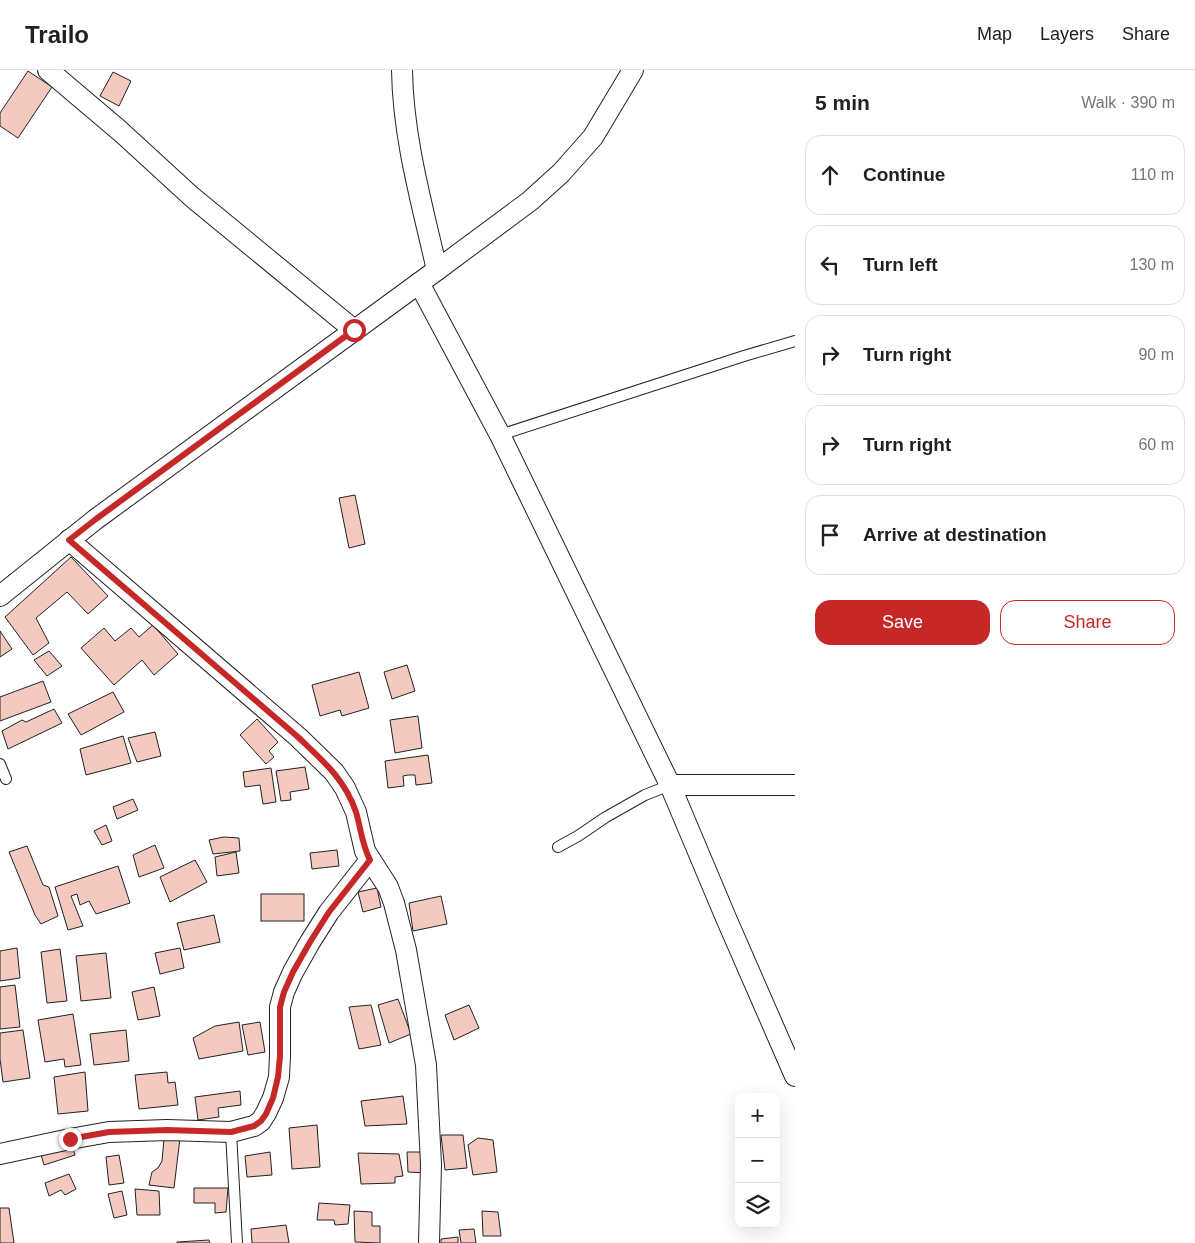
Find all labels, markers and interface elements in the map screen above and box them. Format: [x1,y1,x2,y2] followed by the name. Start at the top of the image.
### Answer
[25,21,89,48] text: Trailo
[977,24,1012,44] text: Map
[1040,24,1094,44] text: Layers
[1122,24,1170,44] text: Share
[815,91,870,114] text: 5 min
[1081,94,1175,111] text: Walk · 390 m
[816,161,844,189] icon: ahead
[863,164,945,185] text: Continue
[1131,166,1174,183] text: 110 m
[816,251,844,279] icon: left
[863,254,938,275] text: Turn left
[1130,256,1174,273] text: 130 m
[343,319,366,342] route start
[816,341,844,369] icon: right
[863,344,951,365] text: Turn right
[1138,346,1174,363] text: 90 m
[816,431,844,459] icon: right
[863,434,951,455] text: Turn right
[1138,436,1174,453] text: 60 m
[816,521,844,549] icon: arrive
[863,524,1047,545] text: Arrive at destination
[815,600,990,645] button: Save
[1000,600,1175,645] button: Share
[735,1093,780,1228] map controls
[735,1093,780,1138] button: +
[59,1128,82,1151] route end
[735,1138,780,1183] button: −
[735,1183,780,1228] button: layers

